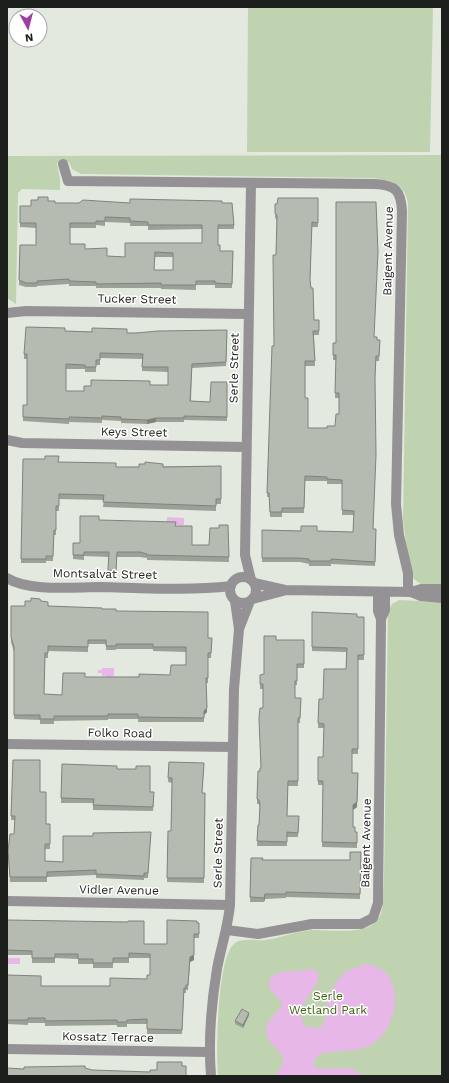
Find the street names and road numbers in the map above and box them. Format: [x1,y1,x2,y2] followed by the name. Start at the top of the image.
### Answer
[380,206,396,296] street label: Baigent Avenue
[97,291,177,307] street label: Tucker Street
[226,333,242,403] street label: Serle Street
[101,424,167,440] street label: Keys Street
[53,566,157,582] street label: Montsalvat Street
[88,725,152,741] street label: Folko Road
[358,798,374,888] street label: Baigent Avenue
[210,818,226,888] street label: Serle Street
[79,882,159,898] street label: Vidler Avenue
[62,1029,154,1045] street label: Kossatz Terrace

